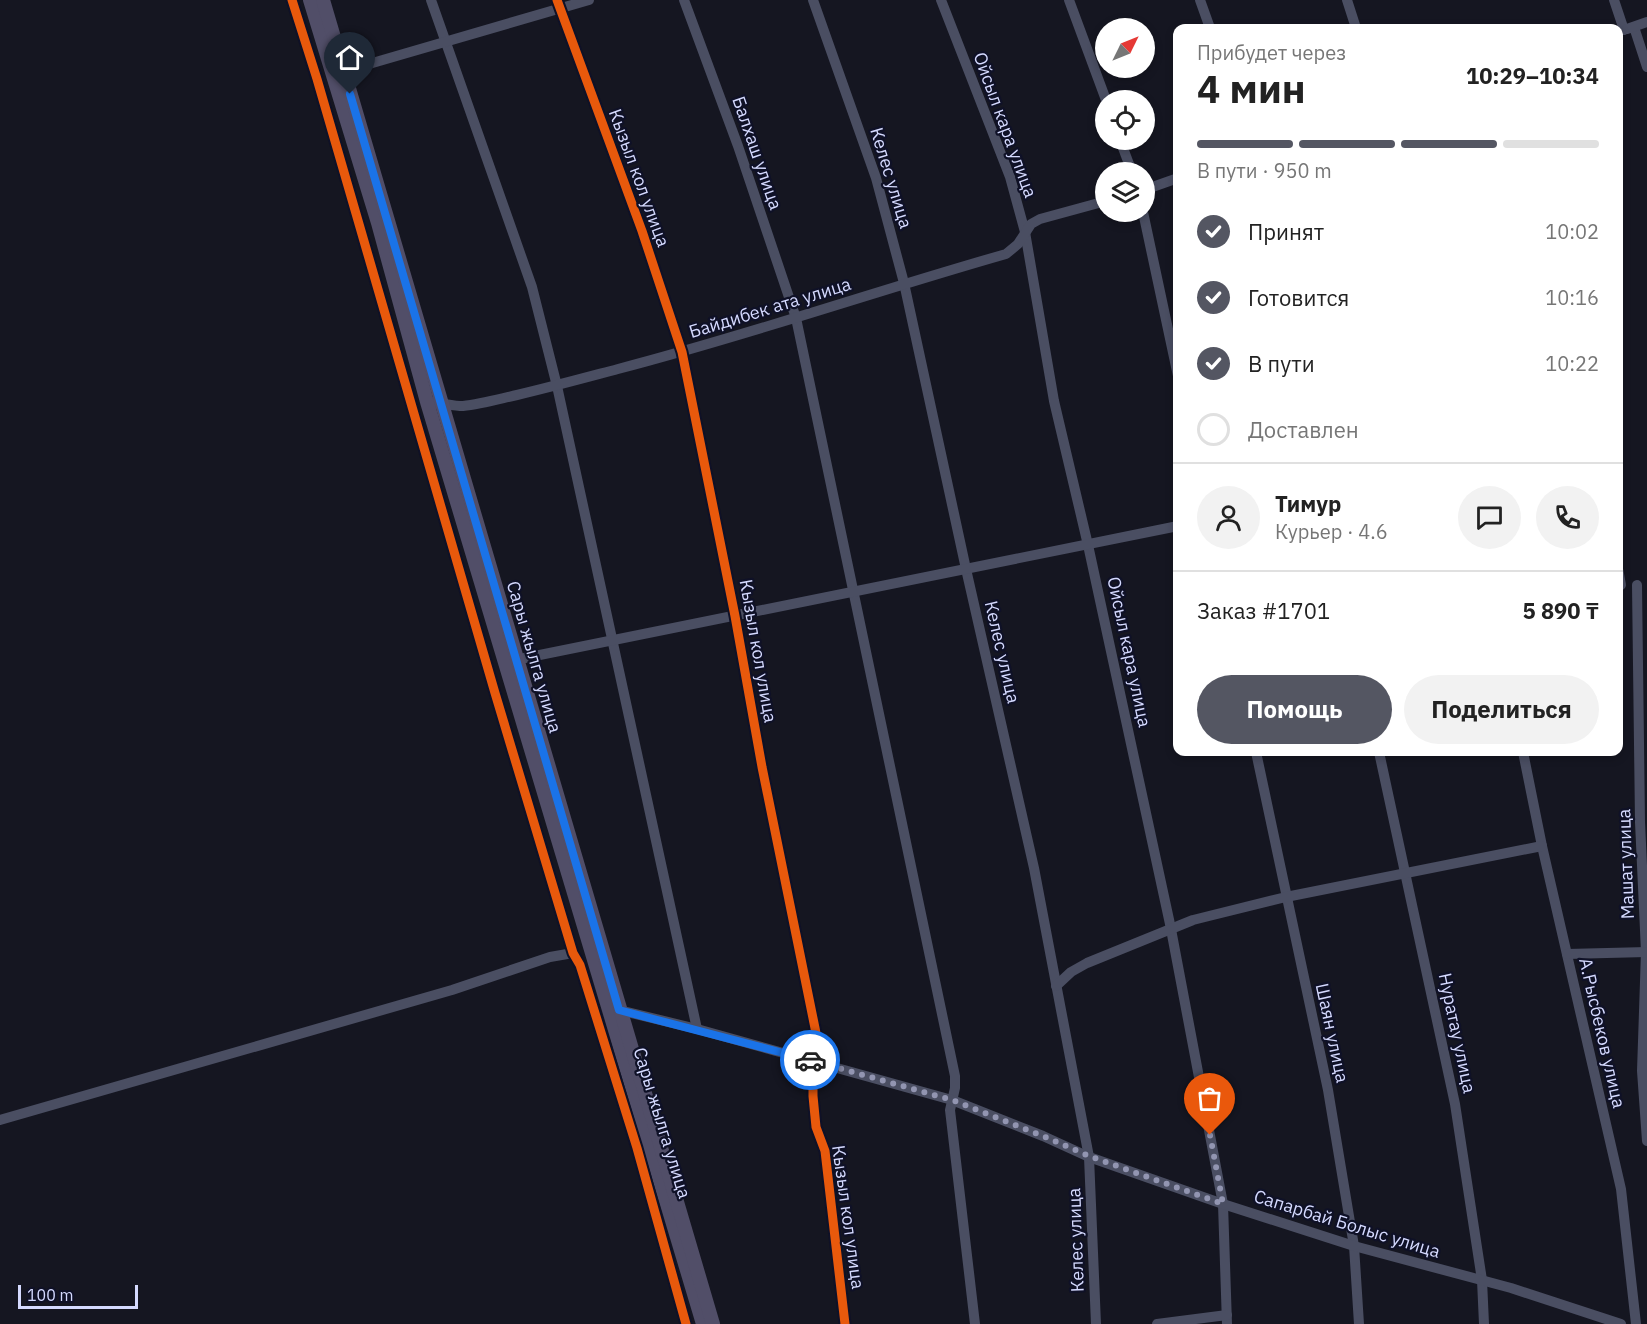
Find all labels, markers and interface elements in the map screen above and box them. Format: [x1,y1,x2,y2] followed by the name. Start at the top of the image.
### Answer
[1095,18,1155,78] north arrow
[1095,18,1155,222] map controls
[324,32,375,94] pin
[1197,39,1346,66] text: Прибудет через
[333,41,366,74] icon: home
[968,49,1043,201] street label: Ойсыл кара улица
[1466,61,1599,90] text: 10:29–10:34
[1197,63,1306,114] text: 4 мин
[1095,90,1155,150] button: locate
[727,93,788,213] street label: Балхаш улица
[604,106,675,250] street label: Кызыл кол улица
[865,124,918,232] street label: Келес улица
[1197,157,1332,184] text: В пути · 950 m
[1095,162,1155,222] button: layers
[1197,215,1230,248] icon: check
[1248,217,1324,246] text: Принят
[1545,218,1599,245] text: 10:02
[686,272,854,343] street label: Байдибек ата улица
[1197,281,1230,314] icon: check
[1248,283,1349,312] text: Готовится
[1545,284,1599,311] text: 10:16
[1197,347,1230,380] icon: check
[1248,349,1315,378] text: В пути
[1545,350,1599,377] text: 10:22
[1248,415,1359,444] text: Доставлен
[1197,486,1260,549] button: person
[1458,486,1521,549] button: chat
[1536,486,1599,549] button: phone
[1275,489,1341,518] text: Тимур
[1275,518,1388,545] text: Курьер · 4.6
[1102,575,1157,730] street label: Ойсыл кара улица
[735,577,782,725] street label: Кызыл кол улица
[502,578,567,736] street label: Сары жылга улица
[1197,596,1330,625] text: Заказ #1701
[1523,596,1599,625] text: 5 890 ₸
[980,598,1026,706] street label: Келес улица
[1197,675,1392,744] button: Помощь
[1404,675,1599,744] button: Поделиться
[1612,808,1639,920] street label: Машат улица
[1574,955,1631,1111] street label: А.Рысбеков улица
[1434,971,1482,1095] street label: Нуратау улица
[1311,981,1354,1085] street label: Шаян улица
[780,1030,840,1090] courier
[629,1044,697,1202] street label: Сары жылга улица
[794,1044,827,1077] icon: car
[1184,1073,1235,1135] pin
[1193,1082,1226,1115] icon: bag
[827,1143,870,1291] street label: Кызыл кол улица
[1251,1184,1443,1263] street label: Сапарбай Болыс улица
[1062,1187,1089,1293] street label: Келес улица
[18,1282,138,1310] scale bar
[27,1285,74,1305] text: 100 m

